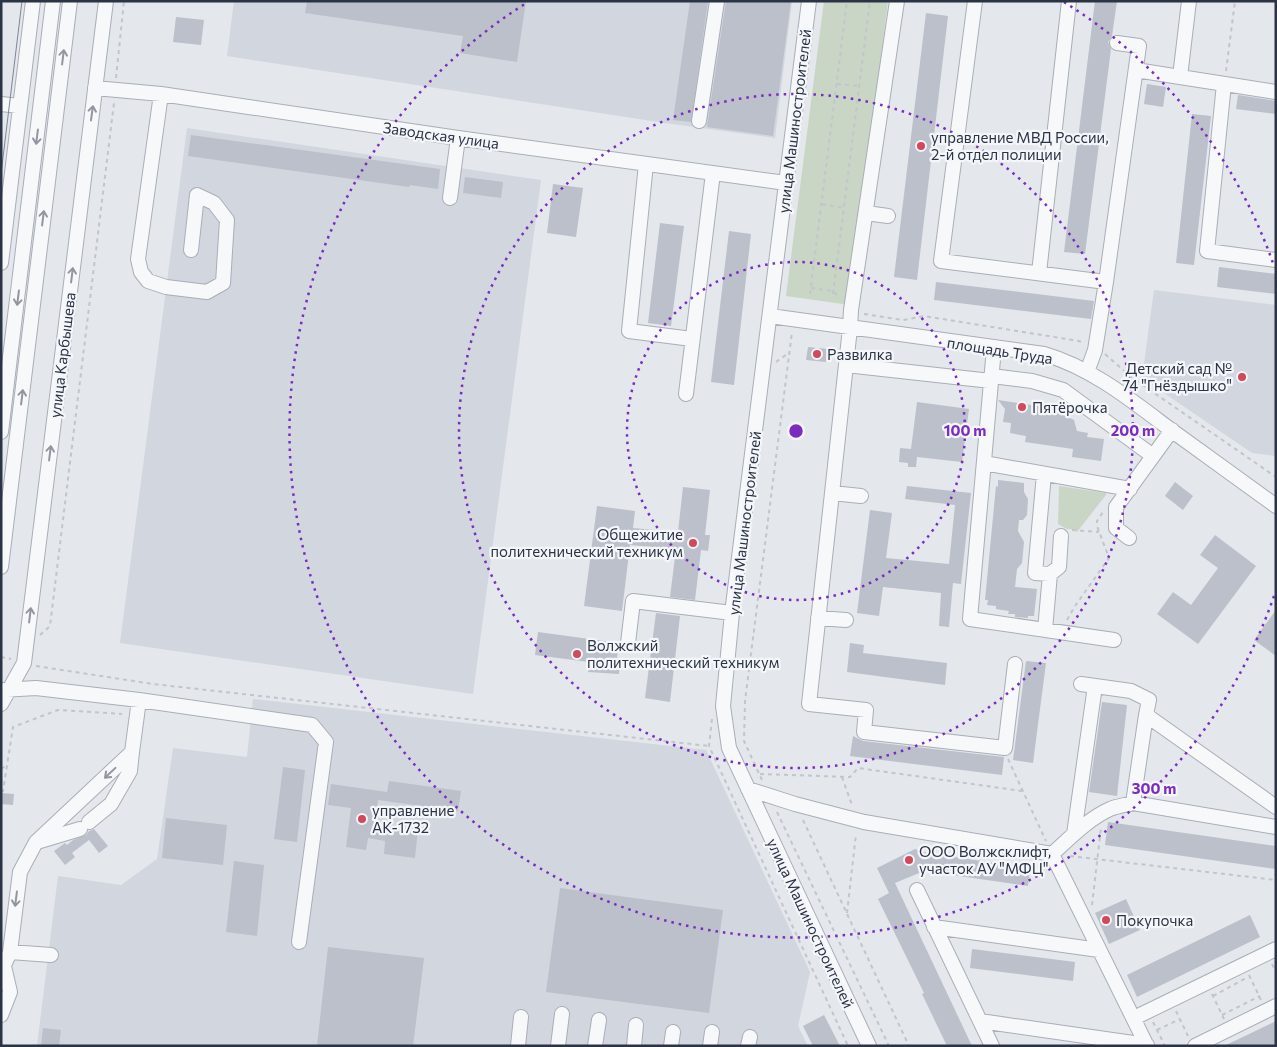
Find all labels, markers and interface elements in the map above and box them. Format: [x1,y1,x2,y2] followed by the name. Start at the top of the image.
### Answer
[774,28,814,214] street label: улица Машиностроителей
[58,49,68,65] one-way arrow
[87,106,97,122] one-way arrow
[382,118,500,152] street label: Заводская улица
[32,128,42,144] one-way arrow
[931,128,1109,163] place label: управление МВД России, 2-й отдел полиции
[915,140,927,152] marker: управление МВД России, 2-й отдел полиции
[38,210,48,226] one-way arrow
[67,267,77,283] one-way arrow
[13,290,23,306] one-way arrow
[45,291,79,419] street label: улица Карбышева
[946,333,1054,367] street label: площадь Труда
[827,345,892,363] place label: Развилка
[811,348,823,360] marker: Развилка
[1122,359,1232,394] place label: Детский сад № 74 "Гнёздышко"
[1236,371,1248,383] marker: Детский сад № 74 "Гнёздышко"
[17,389,27,405] one-way arrow
[1032,398,1107,416] place label: Пятёрочка
[1016,401,1028,413] marker: Пятёрочка
[944,421,986,439] text: 100 m
[1111,421,1155,439] text: 200 m
[787,422,805,440] centre of rings
[724,430,764,616] street label: улица Машиностроителей
[45,446,55,462] one-way arrow
[491,525,683,560] place label: Общежитие политехнический техникум
[687,537,699,549] marker: Общежитие политехнический техникум
[25,607,35,623] one-way arrow
[587,636,779,671] place label: Волжский политехнический техникум
[571,648,583,660] marker: Волжский политехнический техникум
[103,767,116,779] one-way arrow
[1132,779,1176,797] text: 300 m
[372,801,455,836] place label: управление AK-1732
[356,813,368,825] marker: управление AK-1732
[764,835,858,1011] street label: улица Машиностроителей
[919,842,1051,877] place label: ООО Волжсклифт, участок АУ "МФЦ"
[903,854,915,866] marker: ООО Волжсклифт, участок АУ "МФЦ"
[11,891,21,907] one-way arrow
[1116,911,1193,929] place label: Покупочка
[1100,914,1112,926] marker: Покупочка

